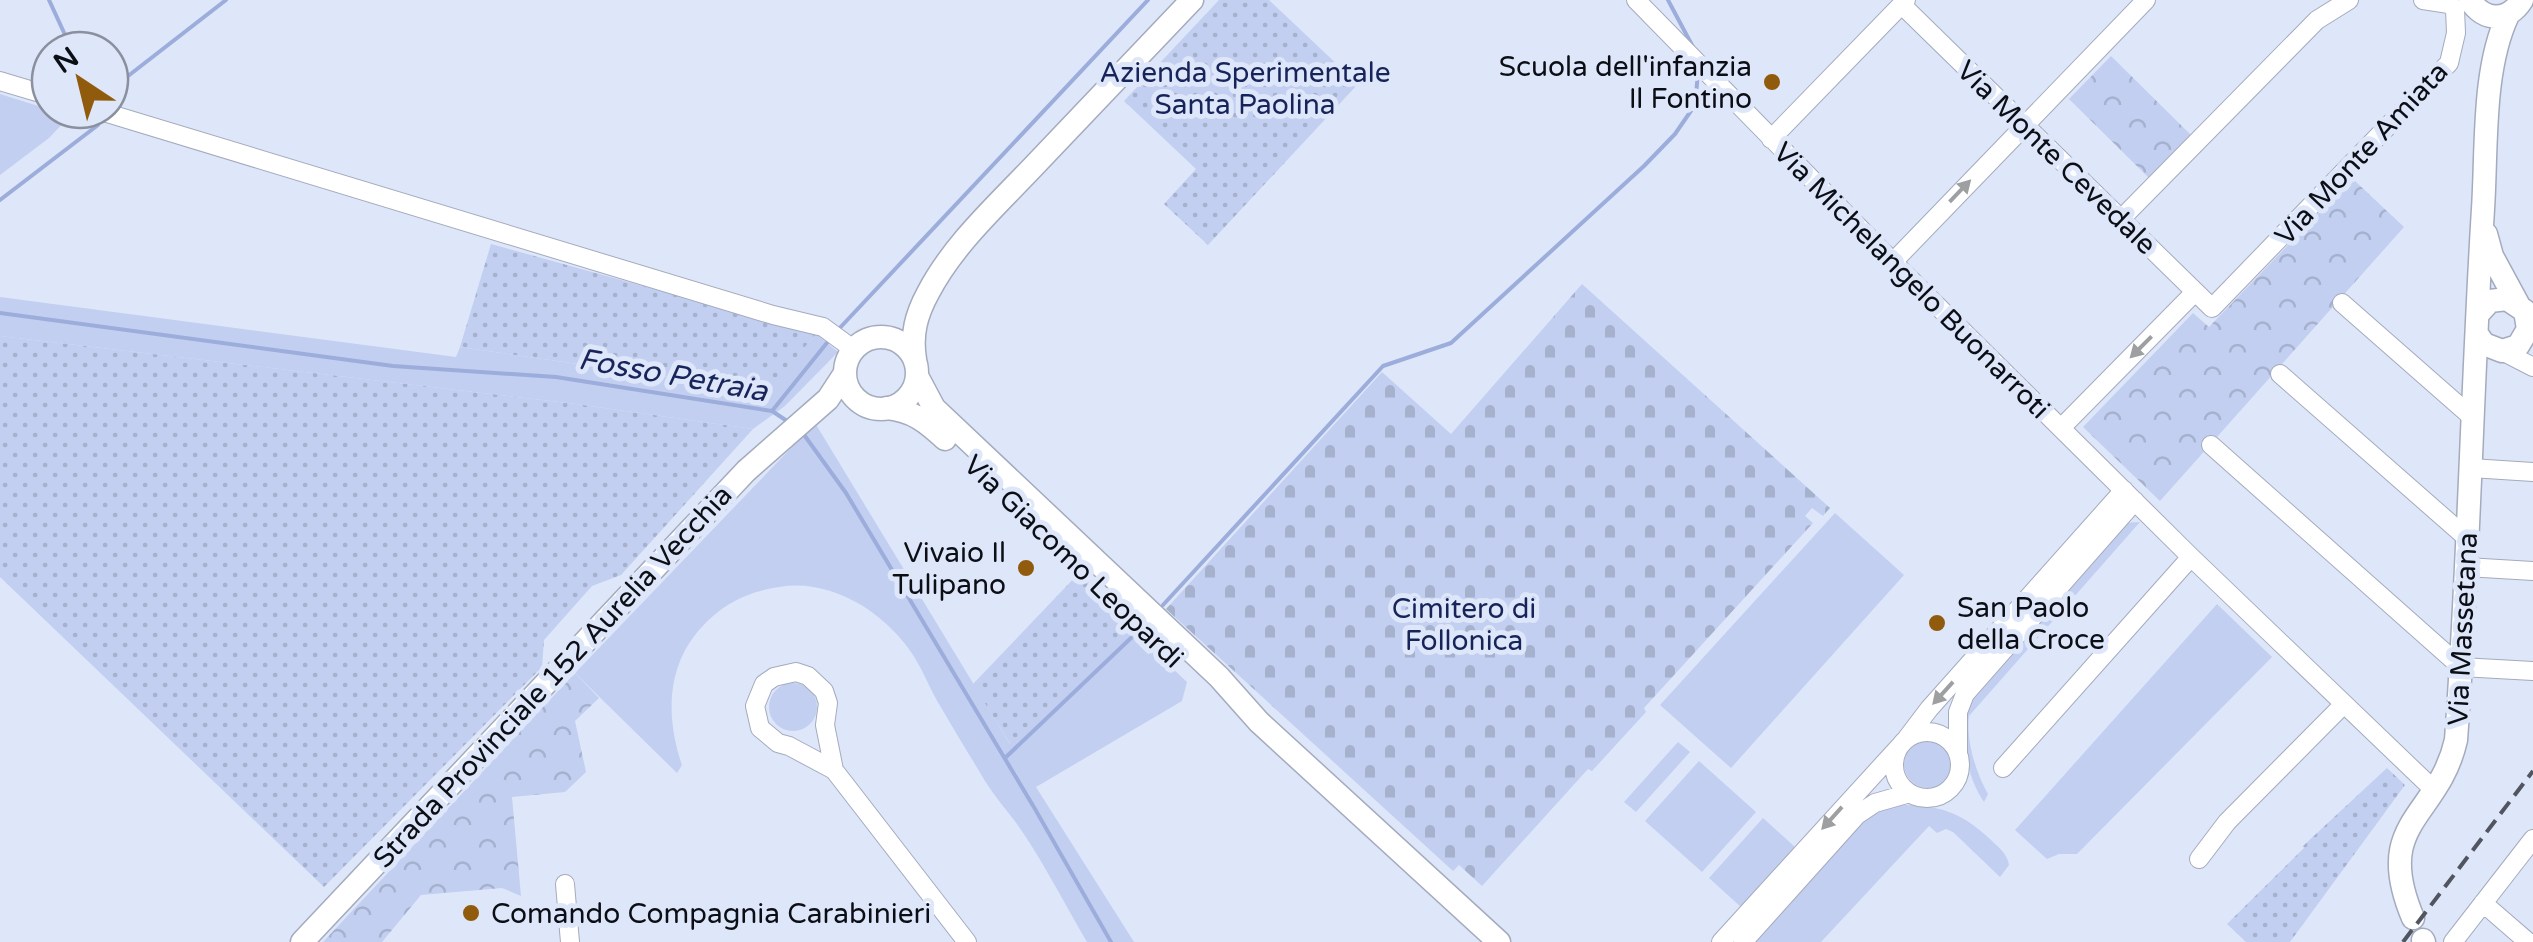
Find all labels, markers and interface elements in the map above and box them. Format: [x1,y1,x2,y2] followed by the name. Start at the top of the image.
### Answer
[30,30,130,130] north arrow
[47,40,85,81] text: N
[1499,50,1752,116] place label: Scuola dell'infanzia Il Fontino
[1949,54,2163,262] street label: Via Monte Cevedale
[2268,55,2455,252] street label: Via Monte Amiata
[1099,56,1391,122] park label: Azienda Sperimentale Santa Paolina
[1761,71,1783,93] marker: Scuola dell'infanzia Il Fontino
[1766,135,2057,426] street label: Via Michelangelo Buonarroti
[1948,180,1971,204] one-way arrow
[2130,334,2153,358] one-way arrow
[576,341,771,410] water label: Fosso Petraia
[956,448,1190,675] street label: Via Giacomo Leopardi
[366,478,739,875] street label: Strada Provinciale 152 Aurelia Vecchia
[2441,531,2485,727] street label: Via Massetana
[892,536,1006,602] place label: Vivaio Il Tulipano
[1015,557,1037,579] marker: Vivaio Il Tulipano
[1957,591,2105,657] place label: San Paolo della Croce
[1392,592,1536,658] park label: Cimitero di Follonica
[1926,612,1948,634] marker: San Paolo della Croce
[1932,680,1954,705] one-way arrow
[1822,805,1844,830] one-way arrow
[491,897,931,931] place label: Comando Compagnia Carabinieri
[460,902,482,924] marker: Comando Compagnia Carabinieri

